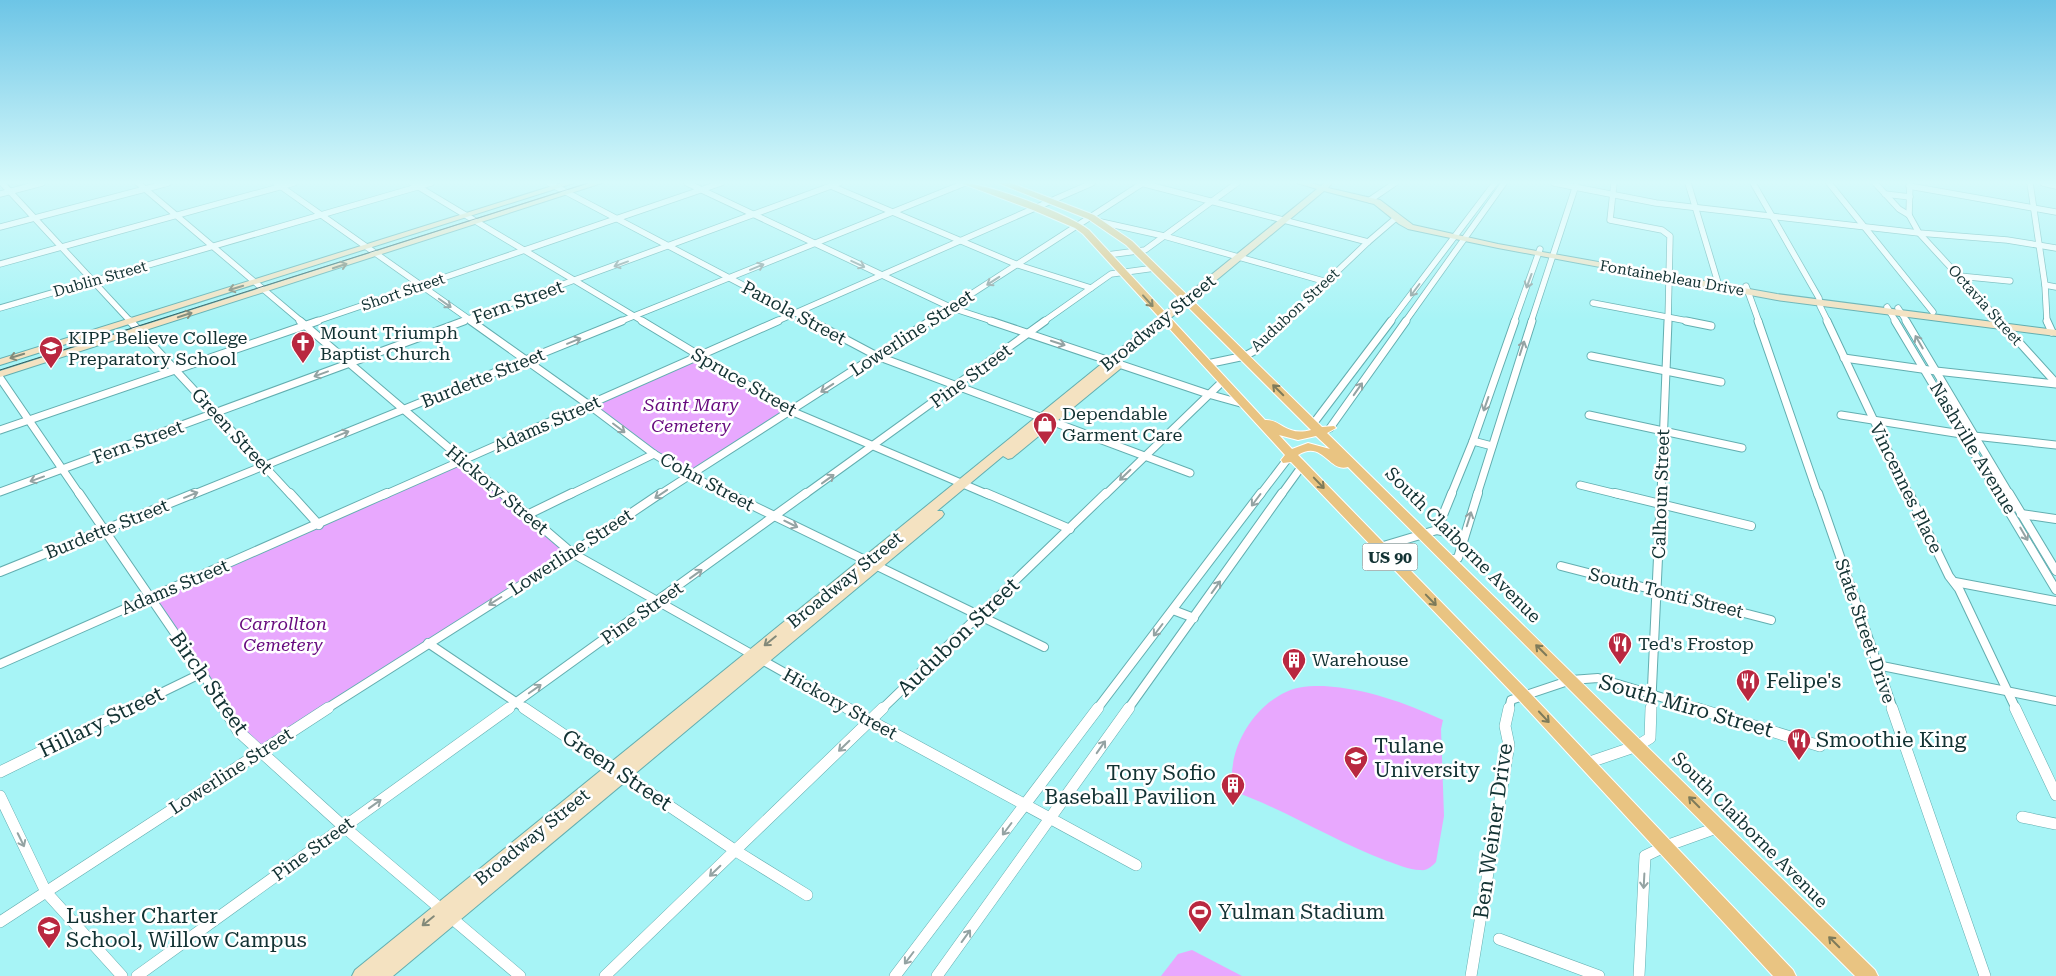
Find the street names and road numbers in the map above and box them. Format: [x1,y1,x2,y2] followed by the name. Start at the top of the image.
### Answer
[1598,256,1746,300] street label: Fontainebleau Drive
[51,257,149,301] street label: Dublin Street
[1944,261,2026,349] street label: Octavia Street
[1247,264,1343,355] street label: Audubon Street
[359,269,447,315] street label: Short Street
[1096,270,1220,375] street label: Broadway Street
[470,275,566,328] street label: Fern Street
[739,276,850,349] street label: Panola Street
[846,285,978,380] street label: Lowerline Street
[926,339,1016,412] street label: Pine Street
[418,343,548,412] street label: Burdette Street
[688,343,801,420] street label: Spruce Street
[1926,378,2021,518] street label: Nashville Avenue
[188,384,277,478] street label: Green Street
[490,390,604,457] street label: Adams Street
[90,415,186,468] street label: Fern Street
[1866,419,1947,557] street label: Vincennes Place
[1648,428,1673,559] street label: Calhoun Street
[442,441,553,539] street label: Hickory Street
[657,448,758,515] street label: Cohn Street
[1381,463,1546,627] street label: South Claiborne Avenue
[42,494,172,563] street label: Burdette Street
[505,504,637,599] street label: Lowerline Street
[783,527,907,632] street label: Broadway Street
[1362,544,1418,570] road number: US 90
[118,554,232,619] street label: Adams Street
[1831,556,1900,706] street label: State Street Drive
[1587,563,1746,622] street label: South Tonti Street
[892,573,1024,701] street label: Audubon Street
[597,577,687,648] street label: Pine Street
[165,627,253,739] street label: Birch Street
[779,664,901,744] street label: Hickory Street
[1596,670,1776,742] street label: South Miro Street
[35,681,167,762] street label: Hillary Street
[165,723,297,818] street label: Lowerline Street
[558,725,677,816] street label: Green Street
[1469,742,1517,920] street label: Ben Weiner Drive
[1668,748,1833,912] street label: South Claiborne Avenue
[470,784,594,889] street label: Broadway Street
[268,812,358,885] street label: Pine Street

